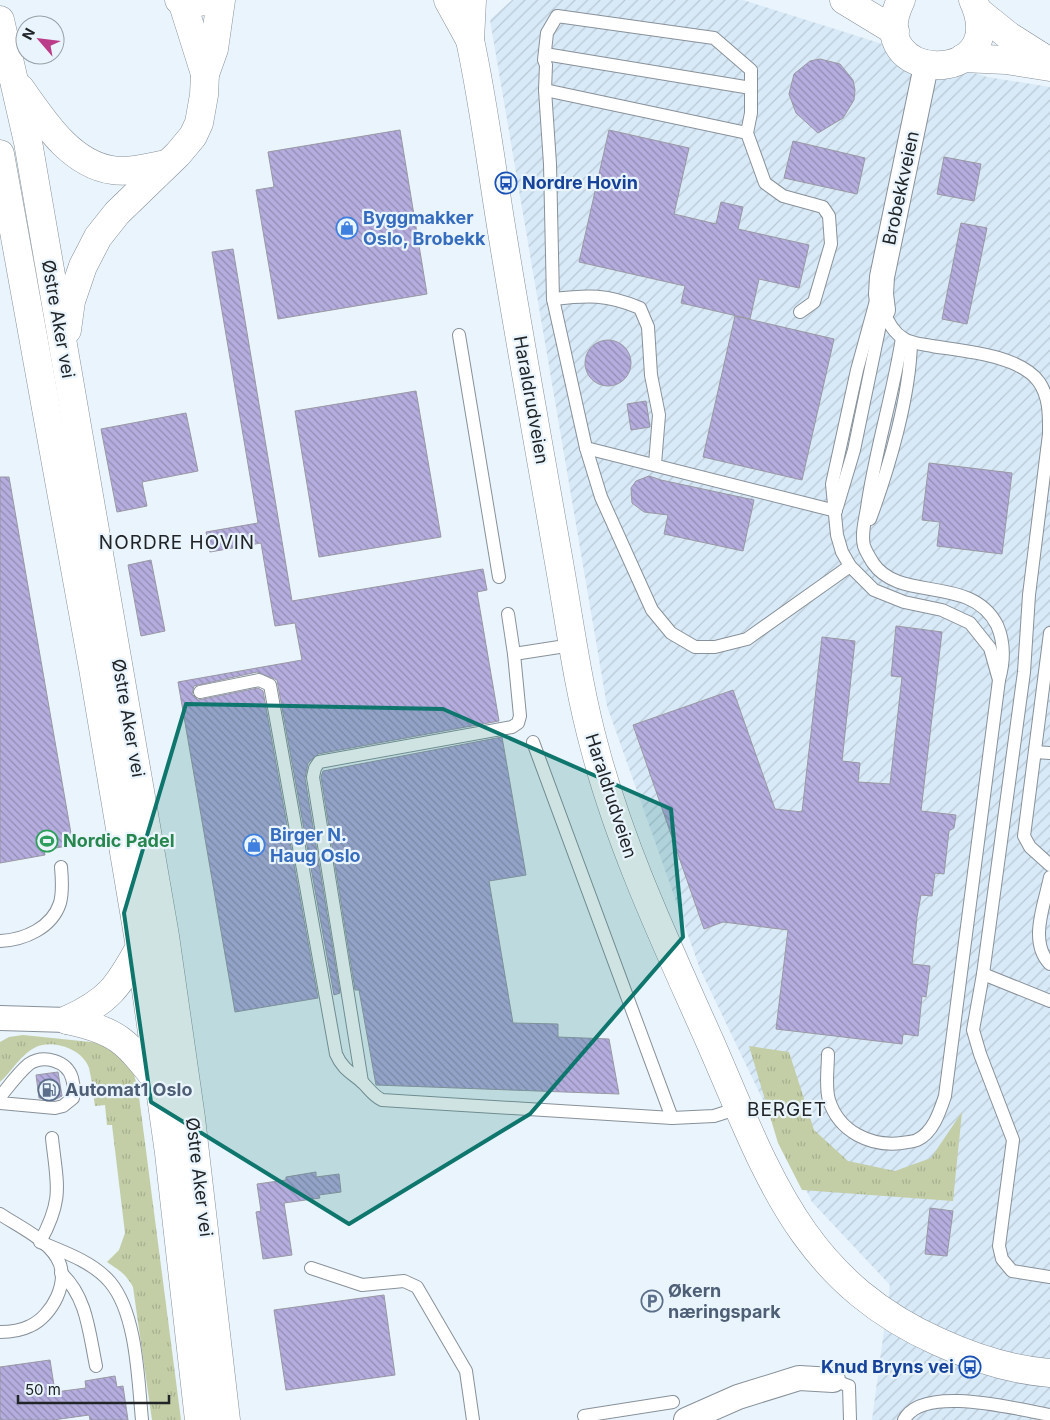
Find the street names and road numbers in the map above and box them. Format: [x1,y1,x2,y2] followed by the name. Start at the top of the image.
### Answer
[878,129,923,247] street label: Brobekkveien
[38,258,79,380] street label: Østre Aker vei
[510,334,553,466] street label: Haraldrudveien
[108,657,149,779] street label: Østre Aker vei
[581,731,642,861] street label: Haraldrudveien
[182,1116,217,1238] street label: Østre Aker vei

